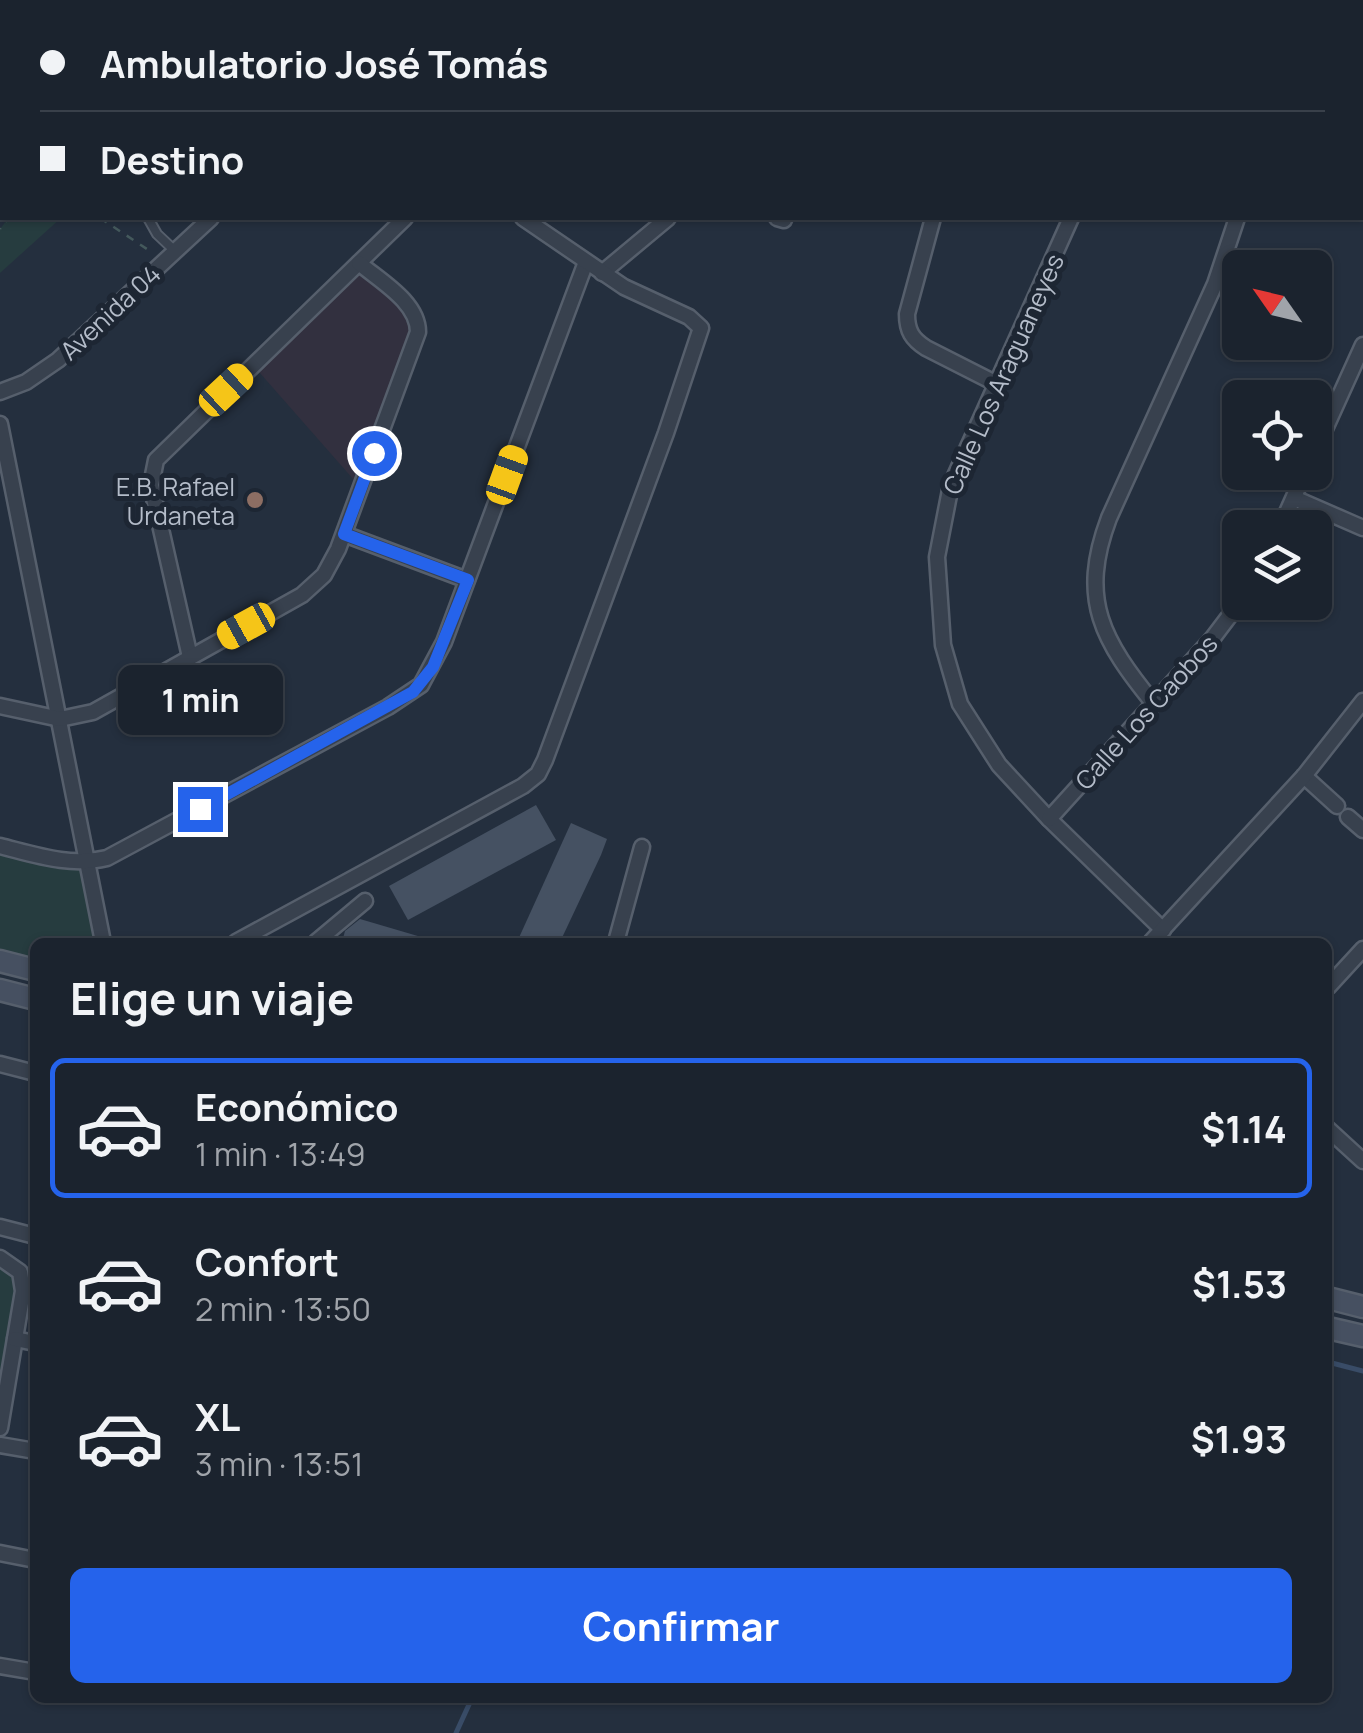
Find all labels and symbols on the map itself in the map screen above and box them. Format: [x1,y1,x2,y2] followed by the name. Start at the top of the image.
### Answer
[934,248,1072,500] street label: Calle Los Araguaneyes
[1222,250,1332,360] north arrow
[52,256,168,368] street label: Avenida 04
[194,359,258,421] car
[352,431,397,476] route start
[483,442,531,508] car
[116,469,235,533] place label: E.B. Rafael Urdaneta
[244,489,266,511] marker: E.B. Rafael Urdaneta
[212,598,280,654] car
[1067,627,1225,797] street label: Calle Los Caobos
[118,664,282,734] callout: 1 min
[178,787,223,832] route end

